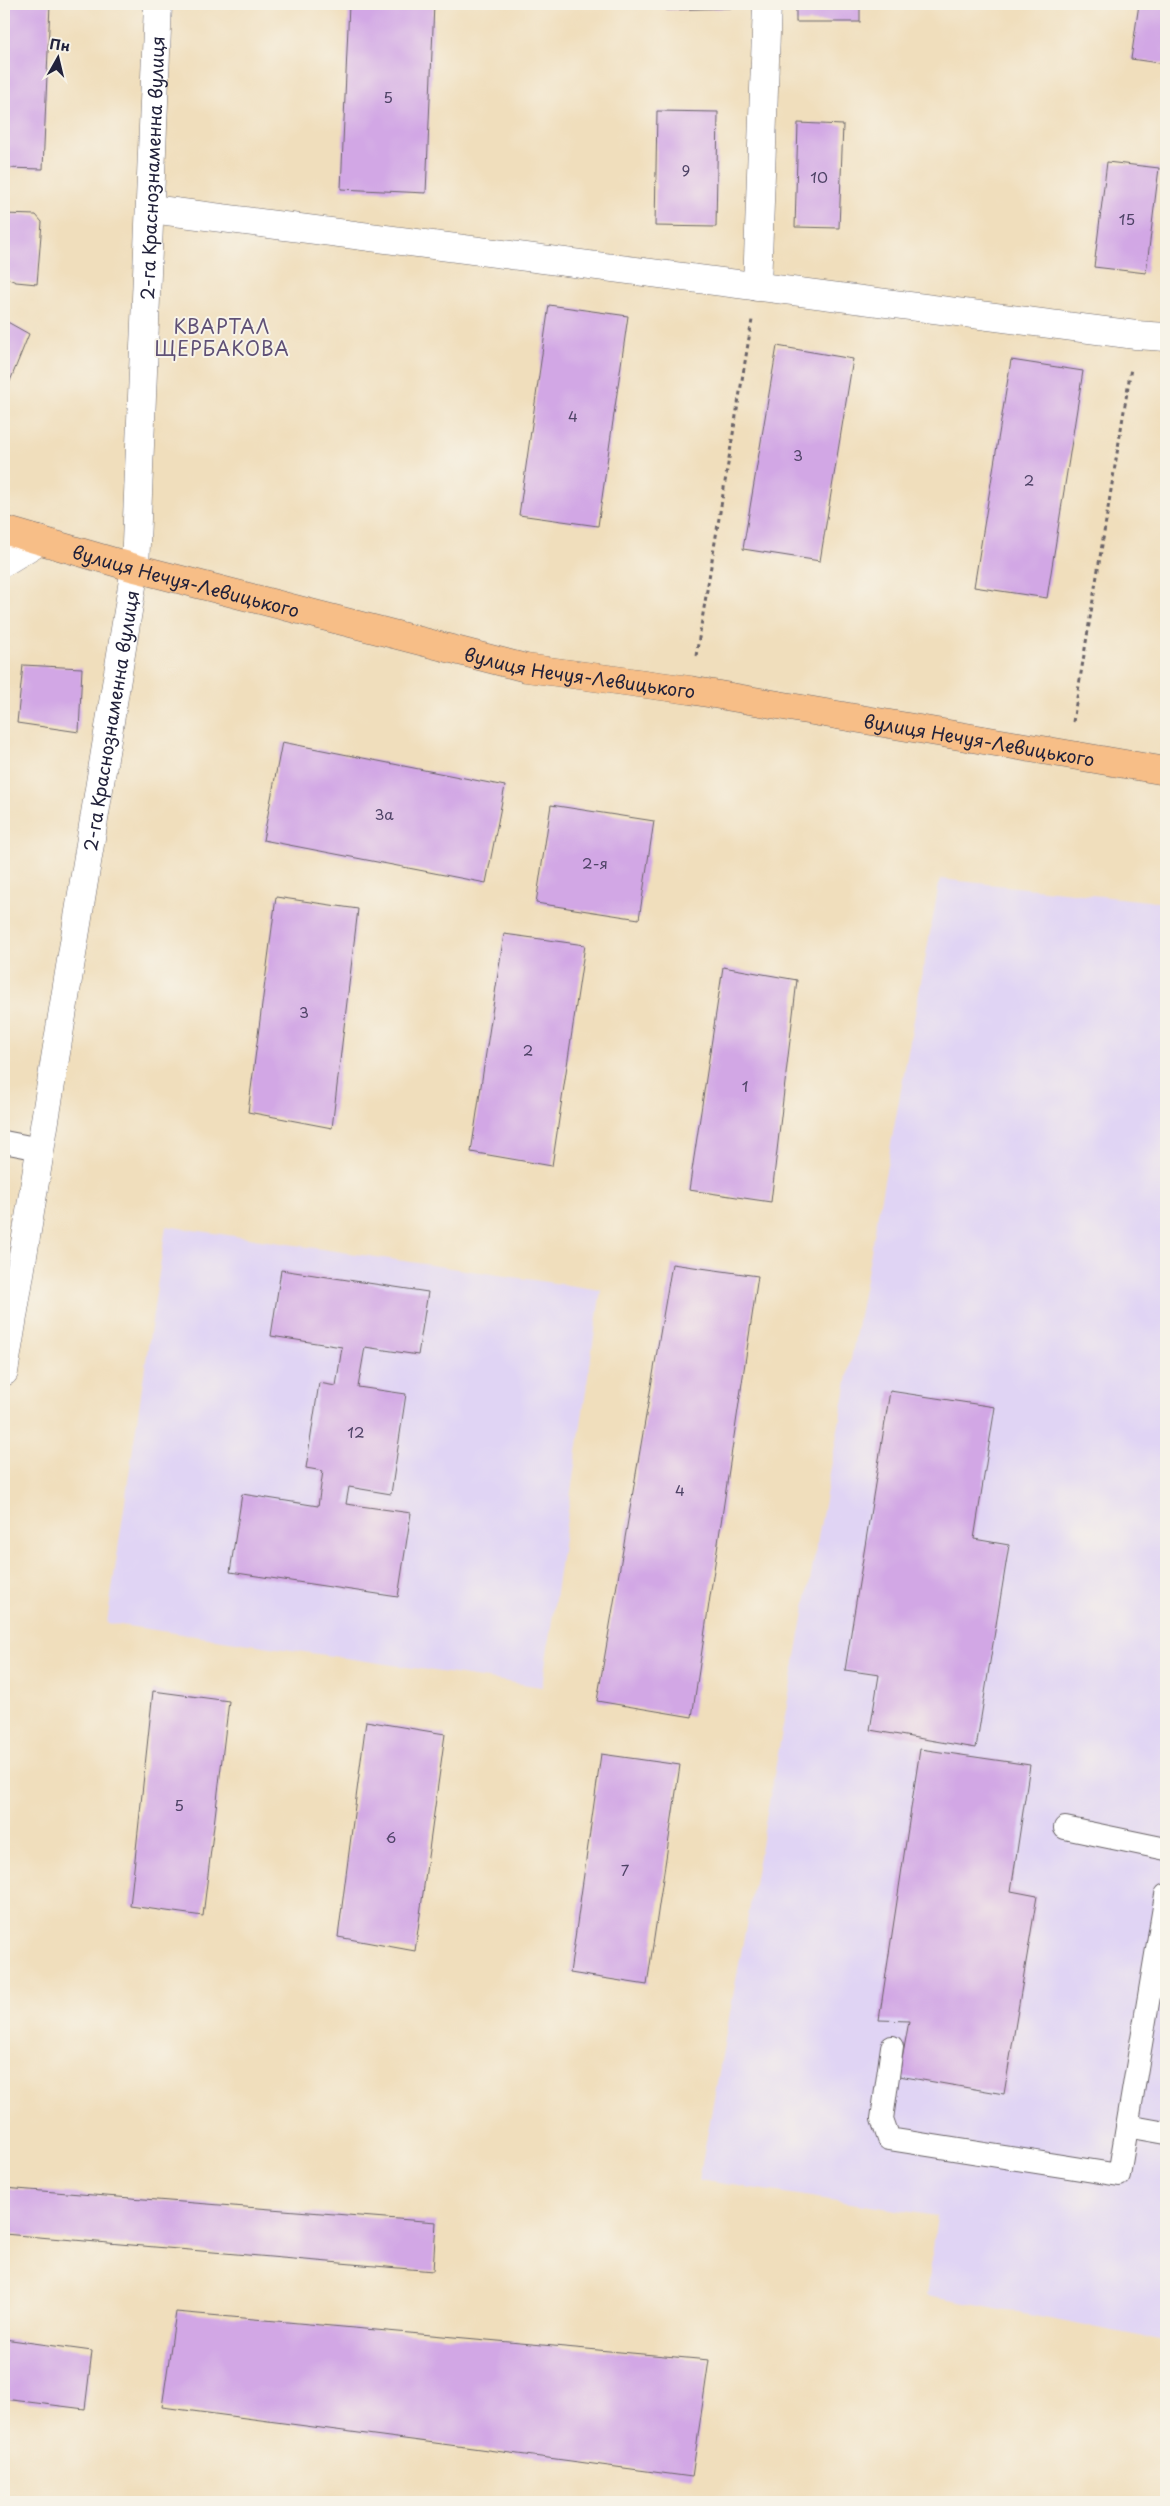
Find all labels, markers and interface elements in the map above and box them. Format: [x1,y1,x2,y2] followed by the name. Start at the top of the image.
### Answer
[32,32,82,82] north arrow
[48,33,71,56] text: Пн
[132,35,170,300] street label: 2-га Краснознаменна вулиця
[383,85,393,108] house number: 5
[682,158,690,181] house number: 9
[810,165,828,188] house number: 10
[1119,207,1135,230] house number: 15
[154,312,290,362] district label: КВАРТАЛ ЩЕРБАКОВА
[568,404,578,427] house number: 4
[793,443,803,466] house number: 3
[1024,468,1034,491] house number: 2
[69,537,303,623] street label: вулиця Нечуя-Левицького
[76,588,145,853] street label: 2-га Краснознаменна вулиця
[462,639,698,704] street label: вулиця Нечуя-Левицького
[862,706,1097,772] street label: вулиця Нечуя-Левицького
[374,802,394,825] house number: 3а
[582,851,608,874] house number: 2-я
[299,1000,309,1023] house number: 3
[523,1038,533,1061] house number: 2
[742,1074,748,1097] house number: 1
[347,1420,365,1443] house number: 12
[675,1478,685,1501] house number: 4
[174,1793,184,1816] house number: 5
[386,1825,396,1848] house number: 6
[621,1858,630,1881] house number: 7

